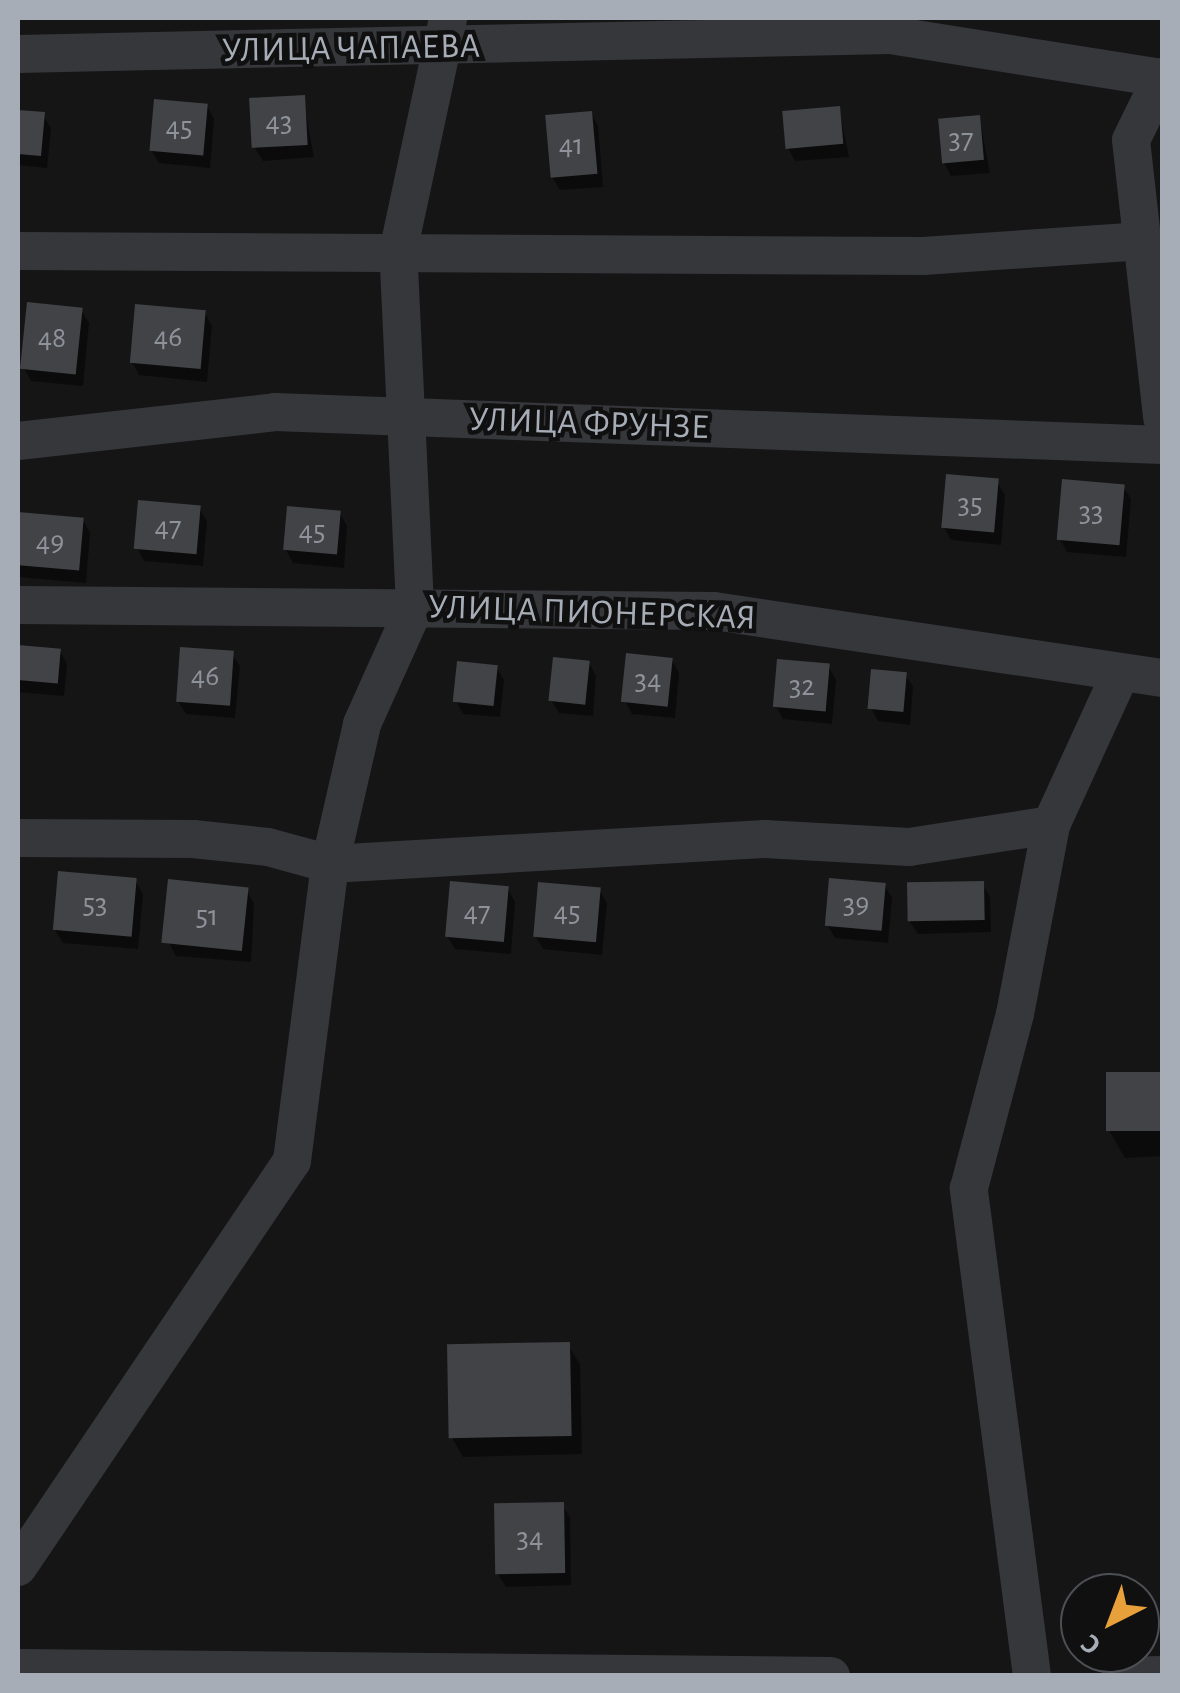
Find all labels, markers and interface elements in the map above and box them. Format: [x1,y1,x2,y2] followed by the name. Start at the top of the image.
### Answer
[221,26,481,72] street label: УЛИЦА ЧАПАЕВА
[266,104,292,140] house number: 43
[166,109,192,145] house number: 45
[949,121,973,157] house number: 37
[559,127,583,163] house number: 41
[154,319,182,355] house number: 46
[38,320,66,356] house number: 48
[468,399,710,449] street label: УЛИЦА ФРУНЗЕ
[958,486,982,522] house number: 35
[1079,494,1103,530] house number: 33
[155,509,181,545] house number: 47
[299,513,325,549] house number: 45
[36,524,64,560] house number: 49
[427,586,757,640] street label: УЛИЦА ПИОНЕРСКАЯ
[191,658,219,694] house number: 46
[635,662,661,698] house number: 34
[789,668,815,704] house number: 32
[83,886,107,922] house number: 53
[843,886,869,922] house number: 39
[464,894,490,930] house number: 47
[554,894,580,930] house number: 45
[196,898,218,934] house number: 51
[517,1520,543,1556] house number: 34
[1060,1573,1160,1673] north arrow
[1076,1628,1106,1659] text: С

